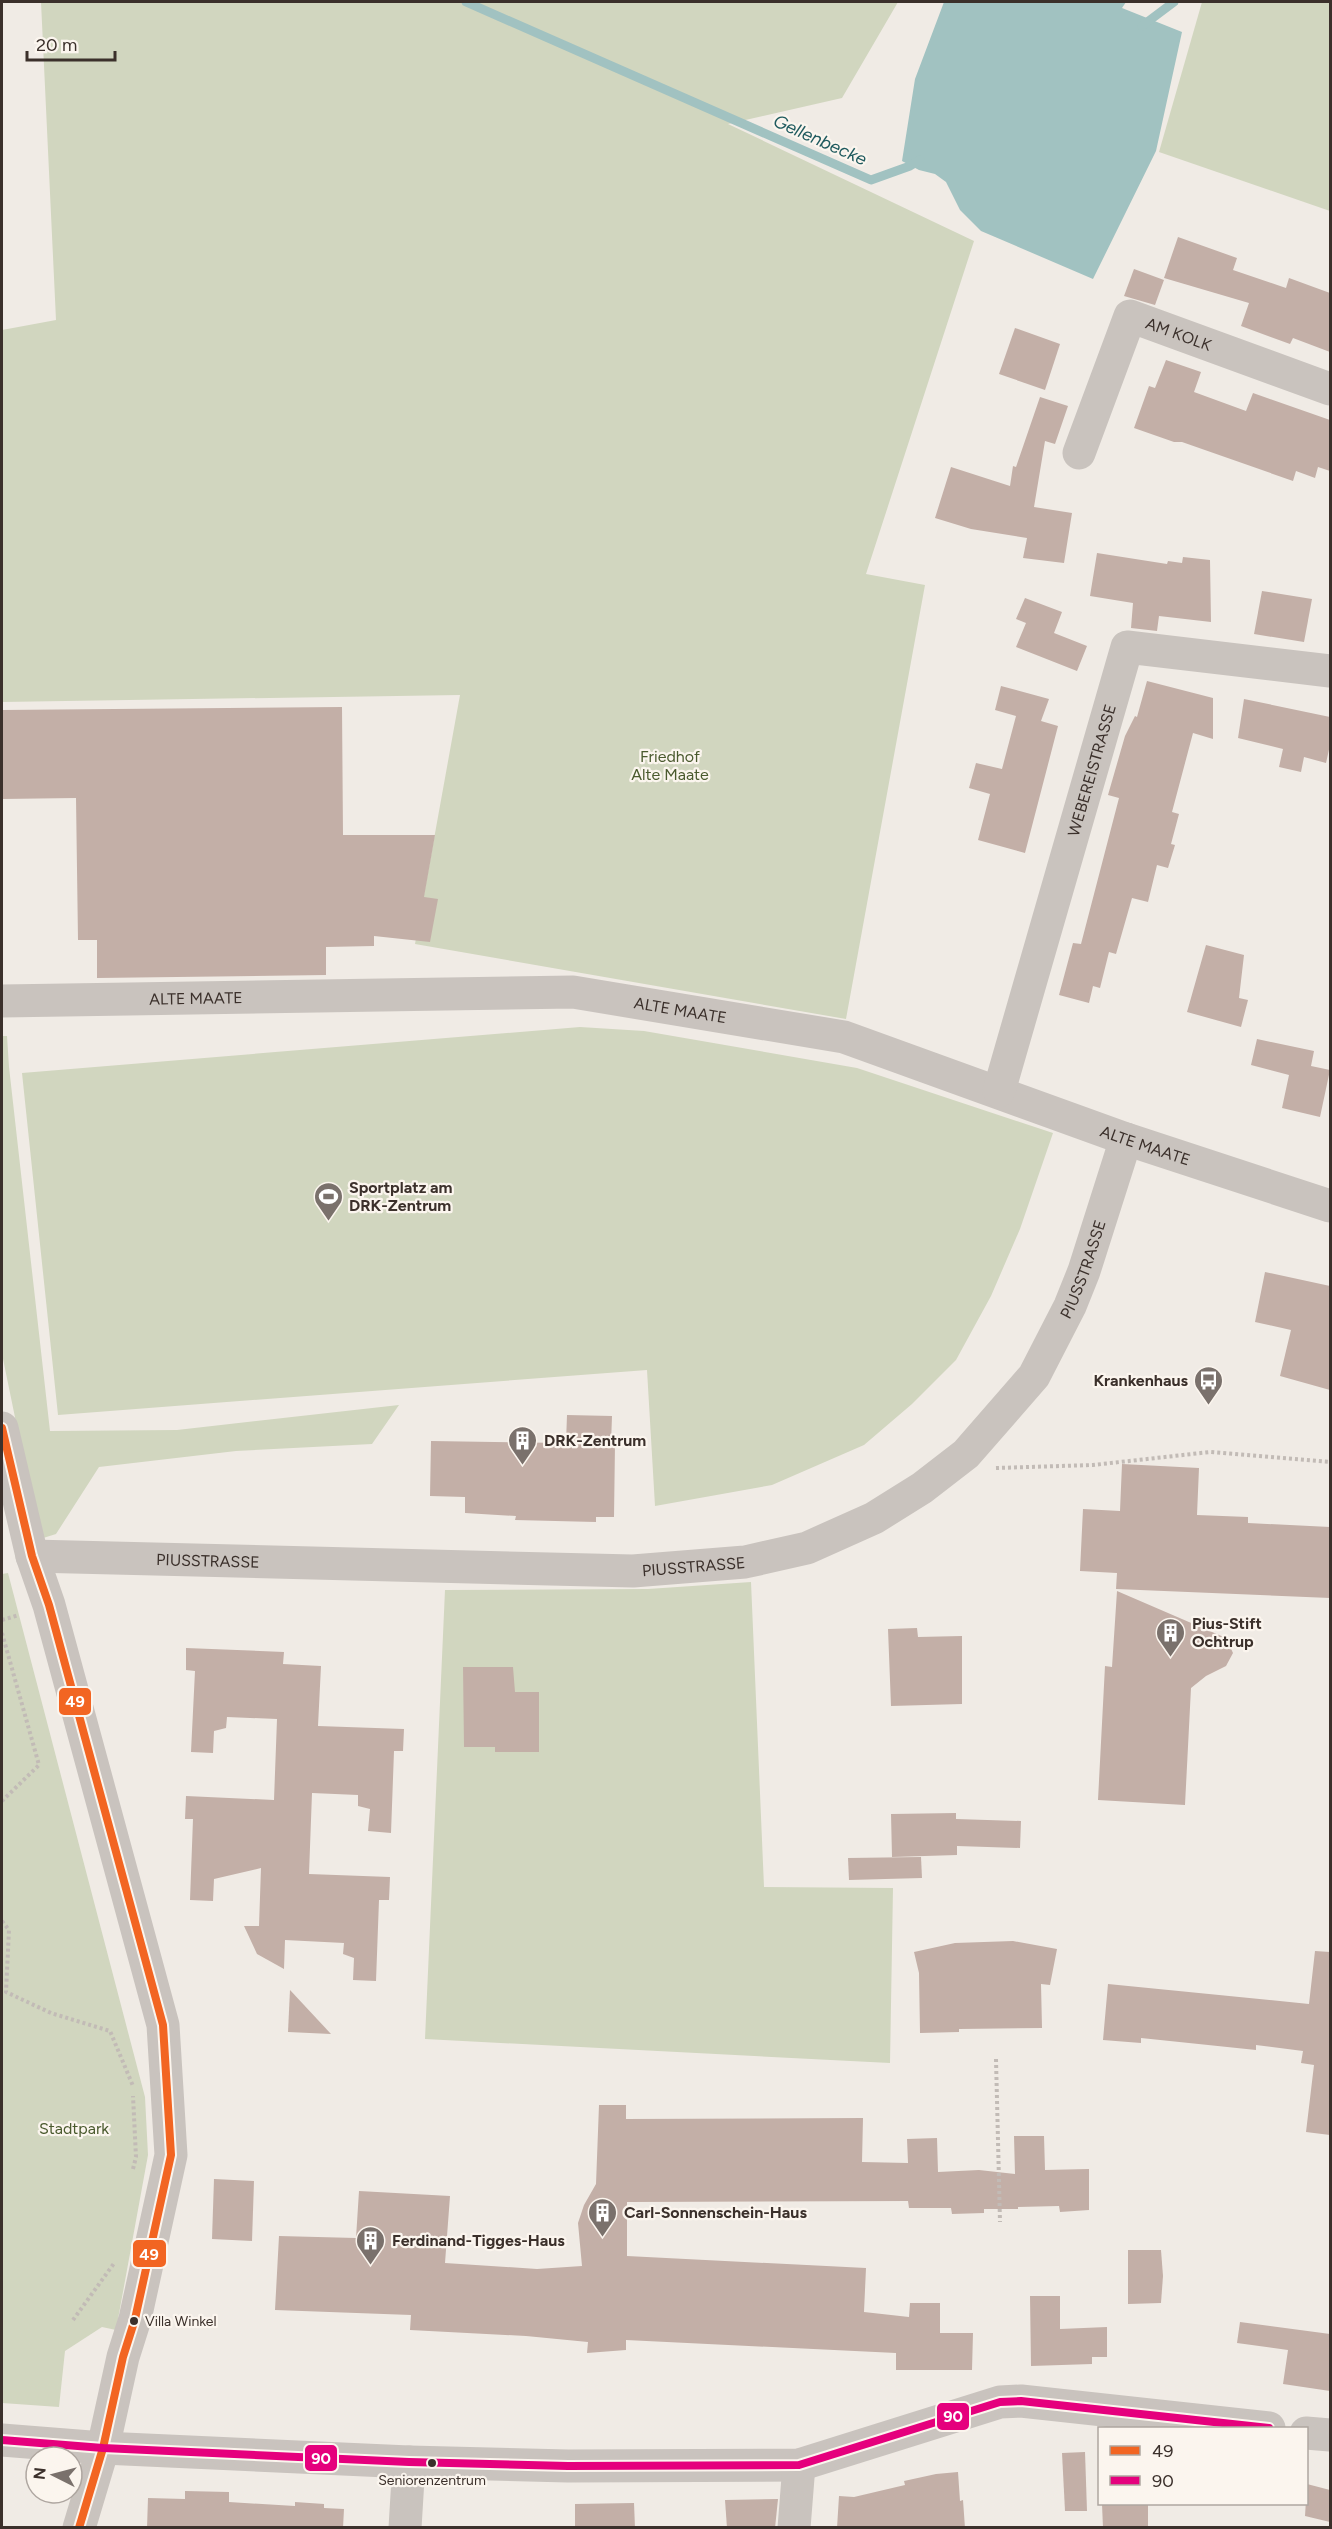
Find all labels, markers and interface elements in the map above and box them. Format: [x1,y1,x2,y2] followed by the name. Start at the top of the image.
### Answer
[27,24,116,62] scale bar
[36,34,77,56] text: 20 m
[770,110,870,170] water label: Gellenbecke
[1143,313,1214,355] street label: AM KOLK
[1063,702,1120,838] street label: WEBEREISTRASSE
[631,747,709,784] park label: Friedhof Alte Maate
[149,988,243,1008] street label: ALTE MAATE
[633,993,728,1027] street label: ALTE MAATE
[1098,1121,1193,1169] street label: ALTE MAATE
[349,1178,453,1215] place label: Sportplatz am DRK-Zentrum
[312,1180,344,1222] sports icon: Sportplatz am DRK-Zentrum
[1056,1218,1109,1322] street label: PIUSSTRASSE
[1193,1364,1225,1406] bus stop icon: Krankenhaus
[1093,1371,1189,1390] place label: Krankenhaus
[507,1424,539,1466] building icon: DRK-Zentrum
[544,1431,646,1450] place label: DRK-Zentrum
[156,1550,260,1571] street label: PIUSSTRASSE
[641,1553,746,1580] street label: PIUSSTRASSE
[1192,1614,1262,1651] place label: Pius-Stift Ochtrup
[1155,1616,1187,1658] building icon: Pius-Stift Ochtrup
[58,1687,92,1716] line badge: 49
[65,1692,85,1711] text: 49
[39,2119,109,2138] park label: Stadtpark
[587,2196,619,2238] building icon: Carl-Sonnenschein-Haus
[624,2203,807,2222] place label: Carl-Sonnenschein-Haus
[355,2224,387,2266] building icon: Ferdinand-Tigges-Haus
[392,2231,565,2250] place label: Ferdinand-Tigges-Haus
[132,2239,167,2268] line badge: 49
[139,2245,159,2264] text: 49
[145,2313,217,2330] place label: Villa Winkel
[128,2315,140,2327] marker: Villa Winkel
[936,2402,970,2431] line badge: 90
[943,2407,963,2426] text: 90
[1098,2427,1308,2505] legend
[1152,2440,1173,2462] text: 49
[304,2444,338,2472] line badge: 90
[24,2445,84,2505] north arrow
[311,2449,331,2468] text: 90
[426,2457,438,2469] marker: Seniorenzentrum
[29,2466,50,2481] text: N
[1152,2470,1174,2492] text: 90
[378,2472,486,2489] place label: Seniorenzentrum

